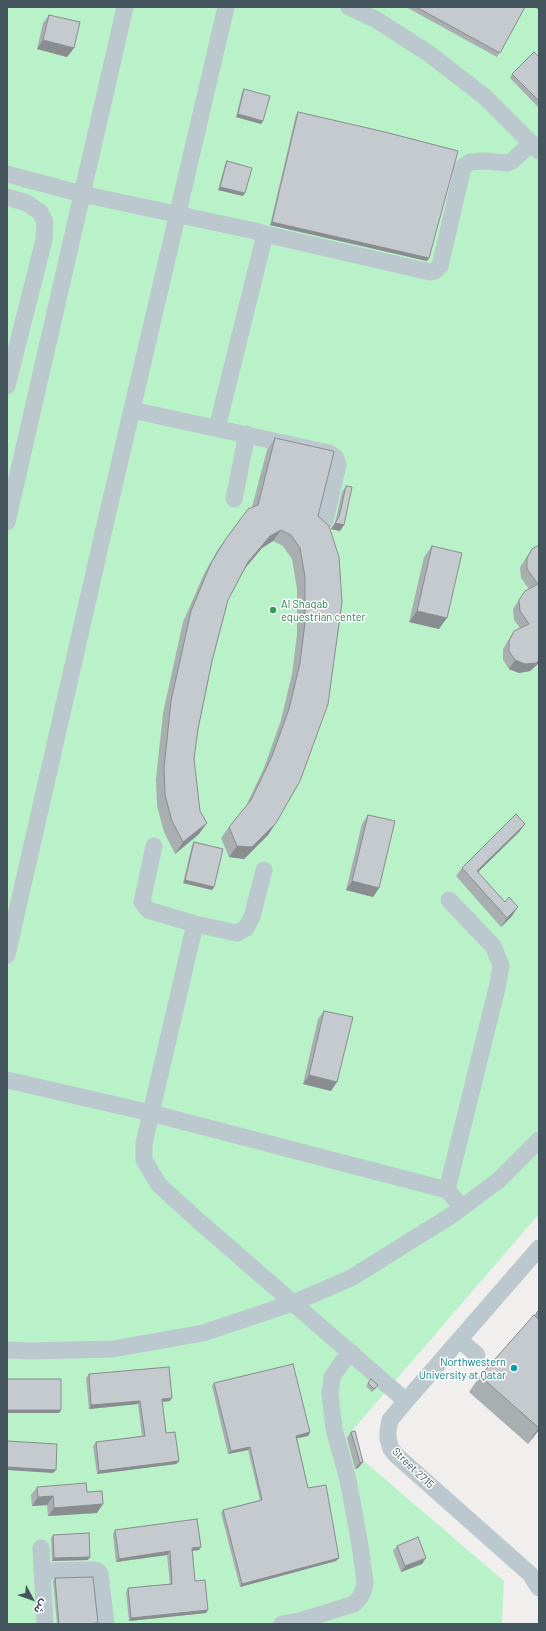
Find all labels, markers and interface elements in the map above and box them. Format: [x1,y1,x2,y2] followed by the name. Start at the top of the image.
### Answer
[281,597,366,623] place label: Al Shaqab equestrian center
[268,605,278,615] marker: Al Shaqab equestrian center
[419,1355,506,1381] place label: Northwestern University at Qatar
[509,1363,519,1373] marker: Northwestern University at Qatar
[389,1445,437,1491] street label: Street 2715
[12,1579,52,1619] north arrow
[32,1597,51,1617] text: ش

